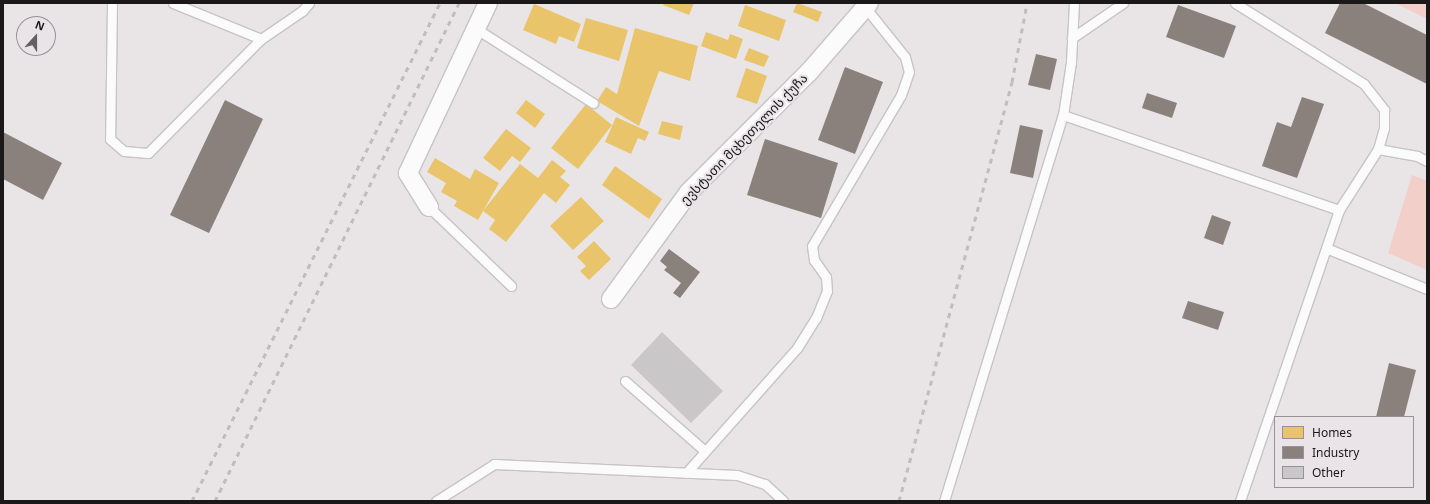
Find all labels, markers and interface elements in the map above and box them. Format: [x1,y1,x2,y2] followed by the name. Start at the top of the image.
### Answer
[16,16,56,56] north arrow
[33,17,47,34] text: N
[677,70,811,208] street label: ევსტათი მცხეთელის ქუჩა
[1274,416,1414,488] legend
[1312,424,1352,441] text: Homes
[1312,444,1359,461] text: Industry
[1312,464,1345,481] text: Other

